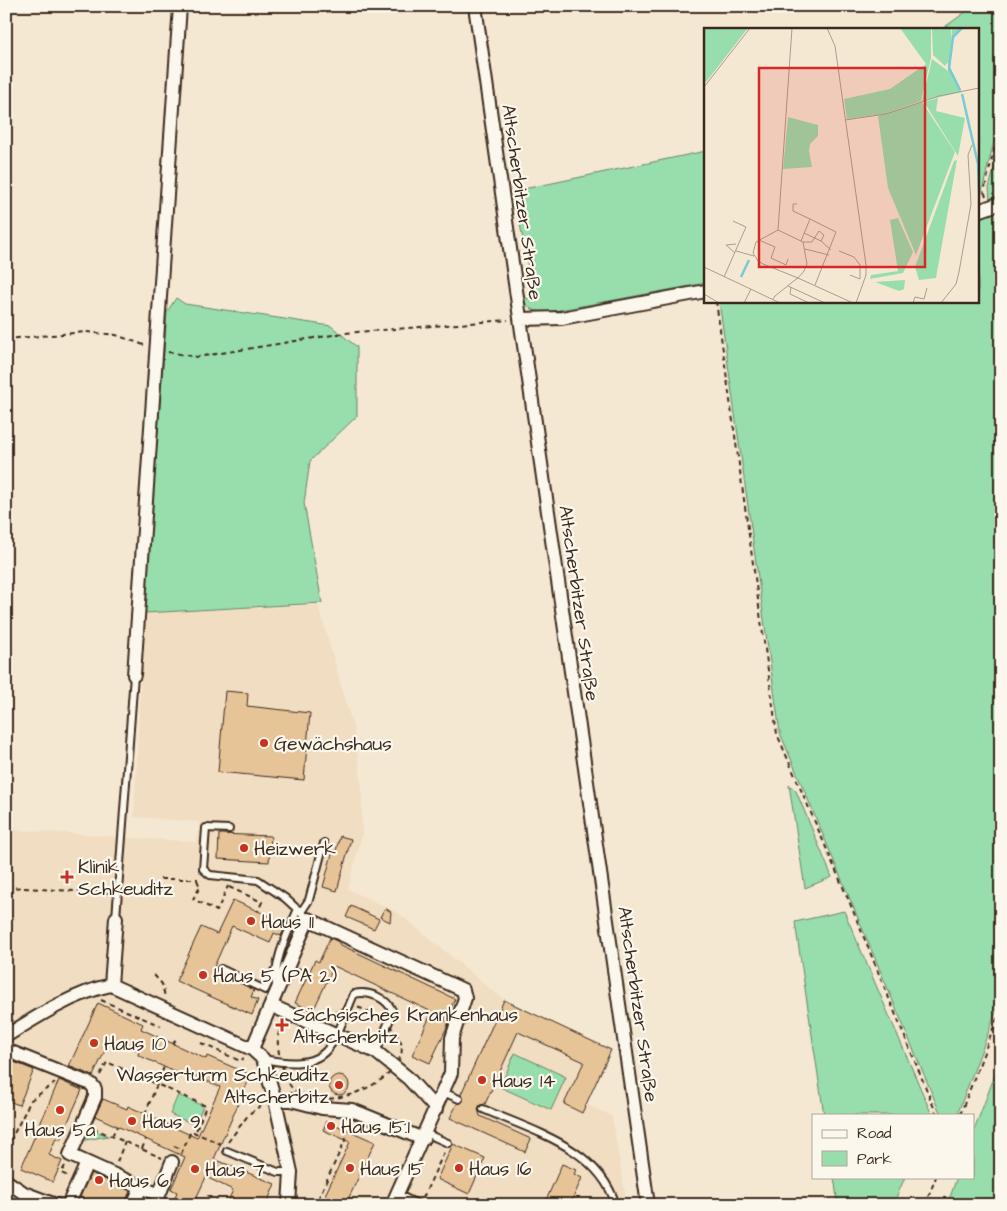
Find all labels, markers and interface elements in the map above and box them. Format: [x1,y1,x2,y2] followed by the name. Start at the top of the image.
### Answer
[704,28,980,302] inset map
[494,103,549,302] street label: Altscherbitzer Straße
[551,504,606,703] street label: Altscherbitzer Straße
[274,731,392,758] place label: Gewächshaus
[258,737,270,749] marker: Gewächshaus
[254,836,336,863] place label: Heizwerk
[238,842,250,854] marker: Heizwerk
[78,854,174,903] place label: Klinik Schkeuditz
[60,870,74,884] marker: Klinik Schkeuditz
[610,905,665,1104] street label: Altscherbitzer Straße
[261,909,314,936] place label: Haus 11
[245,915,257,927] marker: Haus 11
[213,963,337,990] place label: Haus 5 (PA 2)
[197,969,209,981] marker: Haus 5 (PA 2)
[293,1002,518,1051] place label: Sächsisches Krankenhaus Altscherbitz
[275,1018,289,1032] marker: Sächsisches Krankenhaus Altscherbitz
[104,1031,166,1058] place label: Haus 10
[88,1037,100,1049] marker: Haus 10
[116,1062,330,1111] place label: Wasserturm Schkeuditz Altscherbitz
[492,1068,555,1095] place label: Haus 14
[476,1074,488,1086] marker: Haus 14
[333,1079,345,1091] marker: Wasserturm Schkeuditz Altscherbitz
[54,1104,66,1116] marker: Haus 5a
[142,1109,201,1136] place label: Haus 9
[341,1114,411,1141] place label: Haus 15.1
[812,1114,974,1178] legend
[126,1115,138,1127] marker: Haus 9
[24,1117,96,1144] place label: Haus 5a
[325,1120,337,1132] marker: Haus 15.1
[857,1123,892,1144] text: Road
[857,1149,892,1170] text: Park
[360,1156,424,1183] place label: Haus 15
[469,1156,531,1183] place label: Haus 16
[205,1157,265,1184] place label: Haus 7
[344,1162,356,1174] marker: Haus 15
[453,1162,465,1174] marker: Haus 16
[189,1163,201,1175] marker: Haus 7
[109,1168,169,1195] place label: Haus 6
[93,1174,105,1186] marker: Haus 6

